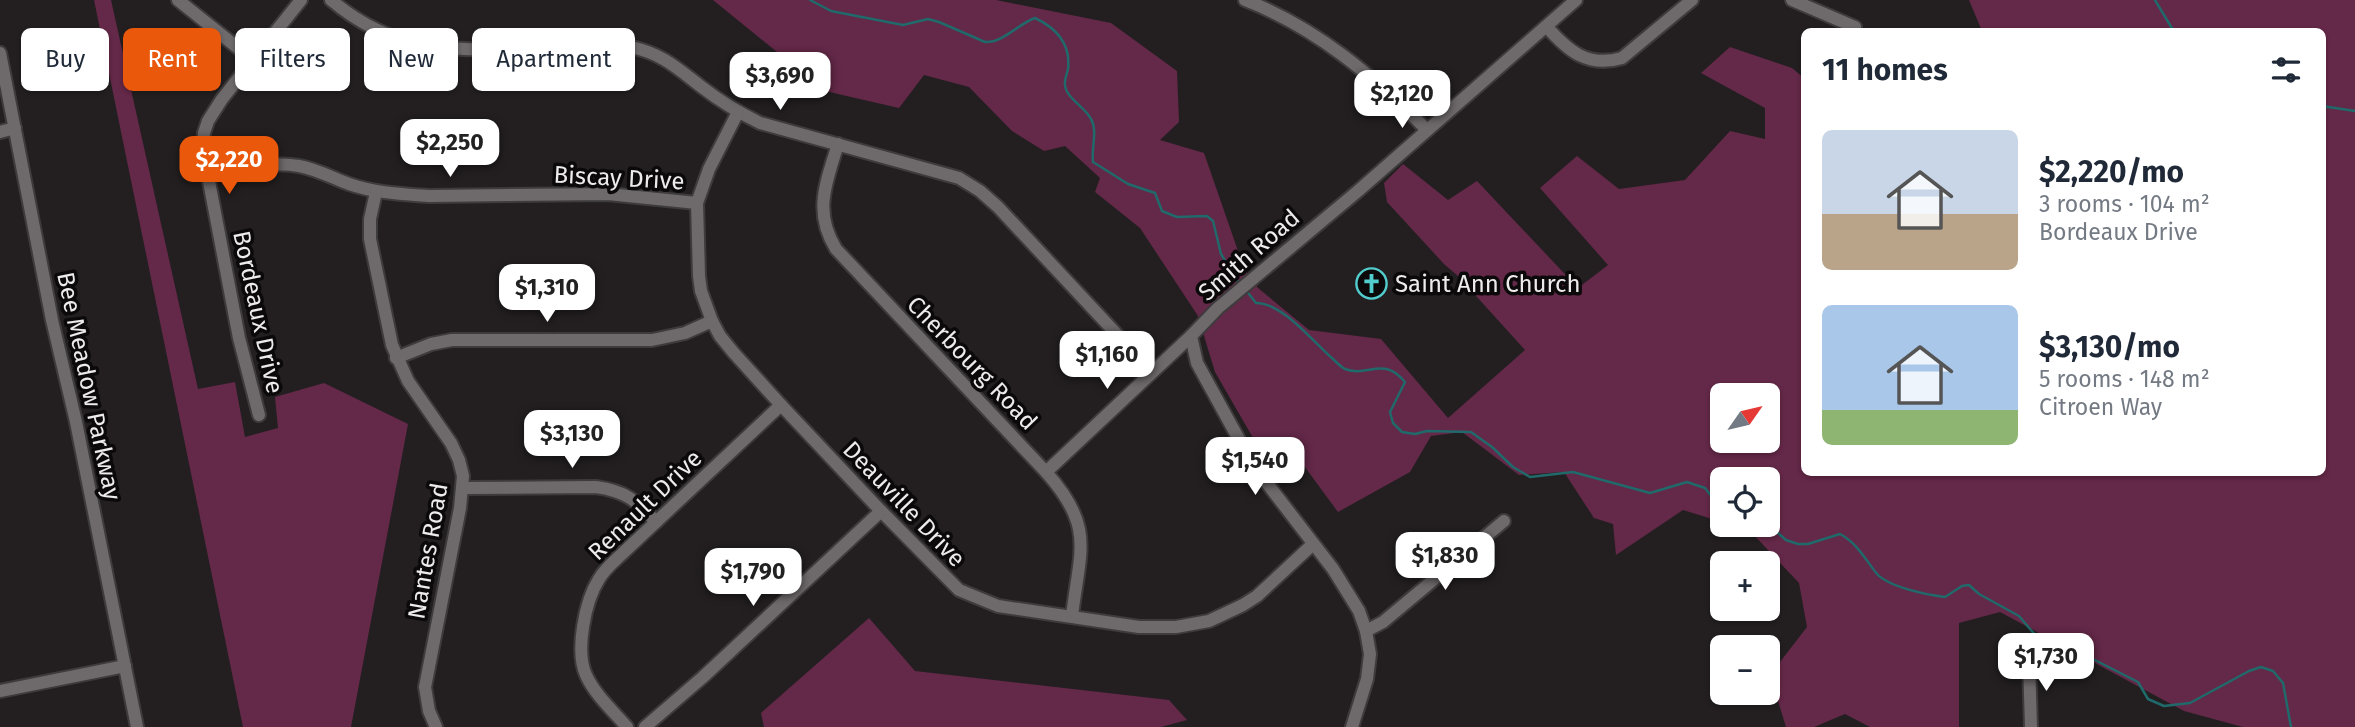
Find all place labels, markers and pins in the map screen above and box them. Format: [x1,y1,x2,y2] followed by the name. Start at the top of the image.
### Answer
[723,52,837,112] pin: $3,690
[1345,71,1459,130] pin: $2,120
[393,120,507,179] pin: $2,250
[172,136,286,196] pin: $2,220
[490,264,604,324] pin: $1,310
[1355,267,1389,301] church icon: Saint Ann Church
[1395,270,1581,298] place label: Saint Ann Church
[1050,332,1164,391] pin: $1,160
[515,410,629,470] pin: $3,130
[1198,438,1312,497] pin: $1,540
[1388,532,1502,592] pin: $1,830
[696,548,810,608] pin: $1,790
[1989,634,2103,693] pin: $1,730

